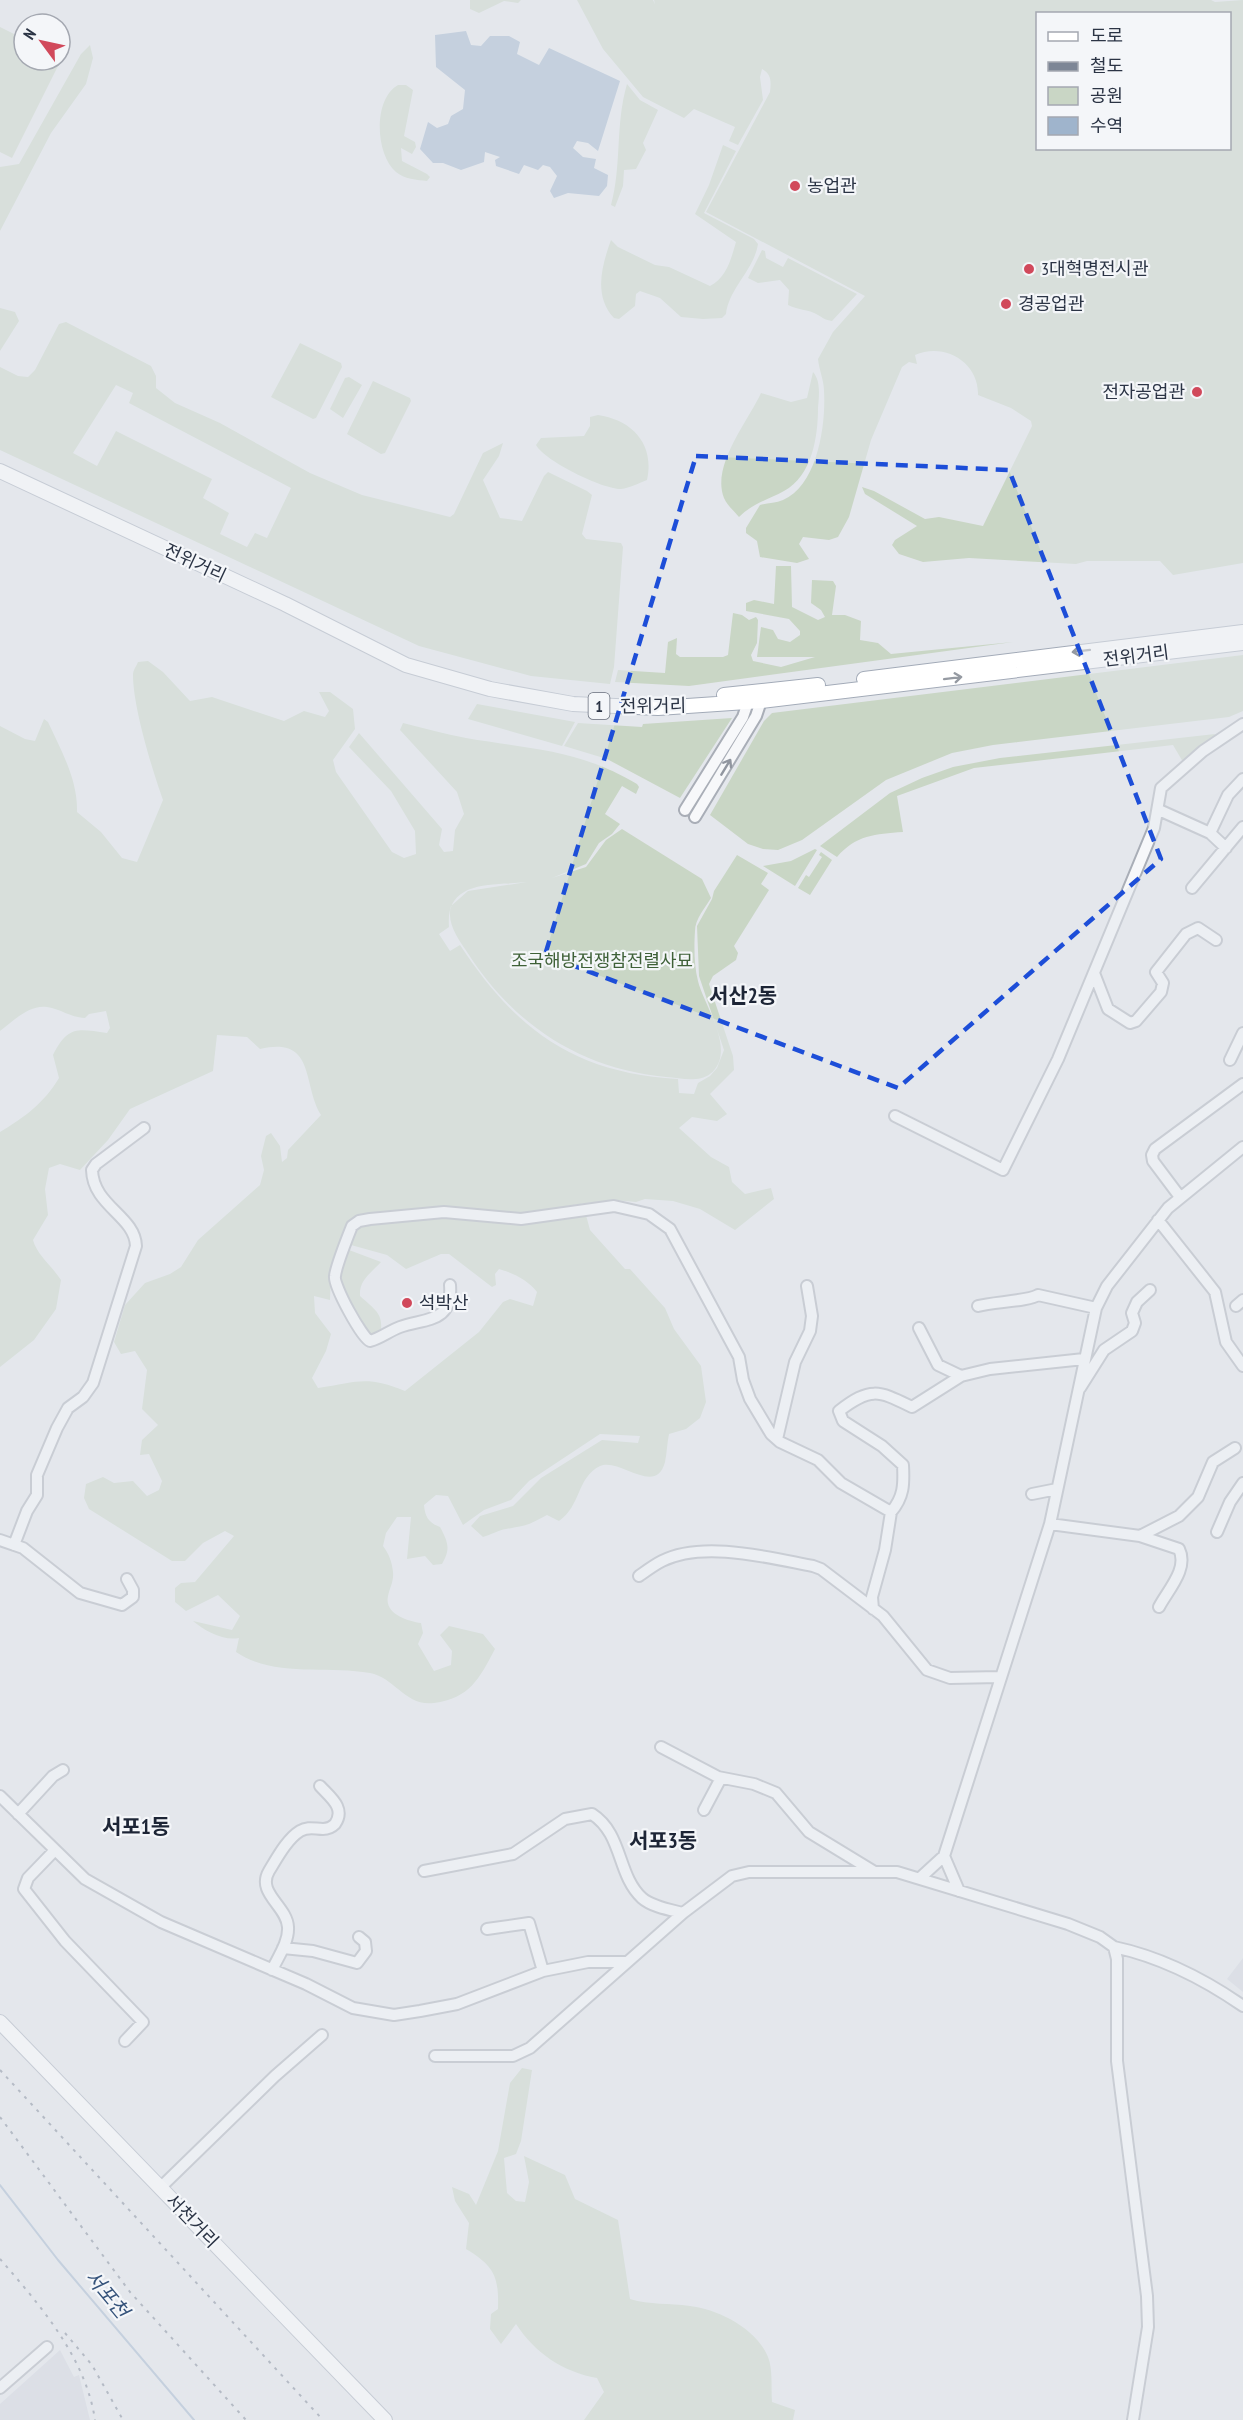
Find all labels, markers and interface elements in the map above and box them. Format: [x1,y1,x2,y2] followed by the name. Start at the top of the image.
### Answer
[12,12,72,72] north arrow
[1036,12,1231,150] legend
[1090,24,1123,47] text: 도로
[19,25,40,43] text: N
[1090,54,1123,77] text: 철도
[1090,84,1123,107] text: 공원
[1090,114,1123,137] text: 수역
[807,174,857,197] place label: 농업관
[788,179,802,193] marker: 농업관
[1041,257,1149,280] place label: 3대혁명전시관
[1022,262,1036,276] marker: 3대혁명전시관
[1018,292,1085,315] place label: 경공업관
[999,297,1013,311] marker: 경공업관
[1102,380,1185,403] place label: 전자공업관
[1190,385,1204,399] marker: 전자공업관
[160,538,230,587] street label: 전위거리
[1102,640,1170,671] street label: 전위거리
[1071,646,1091,657] one-way arrow
[943,672,963,683] one-way arrow
[588,693,610,719] road number: 1
[620,693,686,718] street label: 전위거리
[720,759,732,776] one-way arrow
[511,949,693,972] park label: 조국해방전쟁참전렬사묘
[709,982,777,1009] district label: 서산2동
[419,1291,469,1314] place label: 석박산
[400,1296,414,1310] marker: 석박산
[102,1813,170,1840] district label: 서포1동
[629,1827,697,1854] district label: 서포3동
[161,2189,224,2252] street label: 서천거리
[79,2264,136,2325] water label: 서포천

